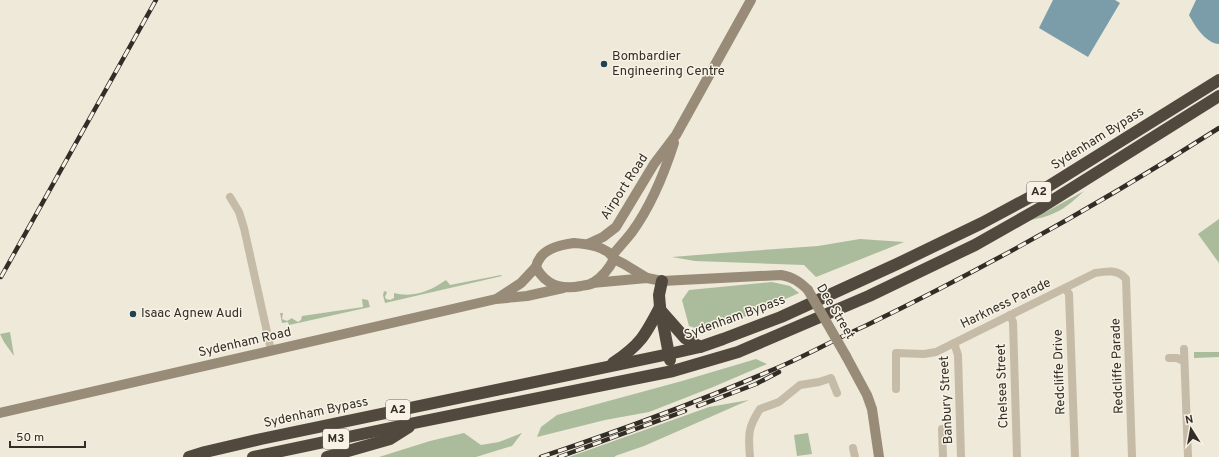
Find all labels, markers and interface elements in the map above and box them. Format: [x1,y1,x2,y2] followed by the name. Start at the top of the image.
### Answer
[612,49,725,80] place label: Bombardier Engineering Centre
[599,59,609,69] marker: Bombardier Engineering Centre
[1049,104,1147,174] street label: Sydenham Bypass
[598,151,652,223] street label: Airport Road
[1027,182,1051,202] road number: A2
[958,275,1054,333] street label: Harkness Parade
[812,281,858,343] street label: Dee Street
[682,292,788,344] street label: Sydenham Bypass
[141,306,242,322] place label: Isaac Agnew Audi
[128,309,138,319] marker: Isaac Agnew Audi
[1108,318,1128,414] street label: Redcliffe Parade
[197,325,293,361] street label: Sydenham Road
[1051,329,1069,415] street label: Redcliffe Drive
[994,343,1012,429] street label: Chelsea Street
[937,355,957,445] street label: Banbury Street
[262,394,370,432] street label: Sydenham Bypass
[386,400,410,420] road number: A2
[1171,409,1211,449] north arrow
[1184,413,1194,428] text: N
[10,423,85,449] scale bar
[323,429,349,449] road number: M3
[16,430,44,446] text: 50 m

